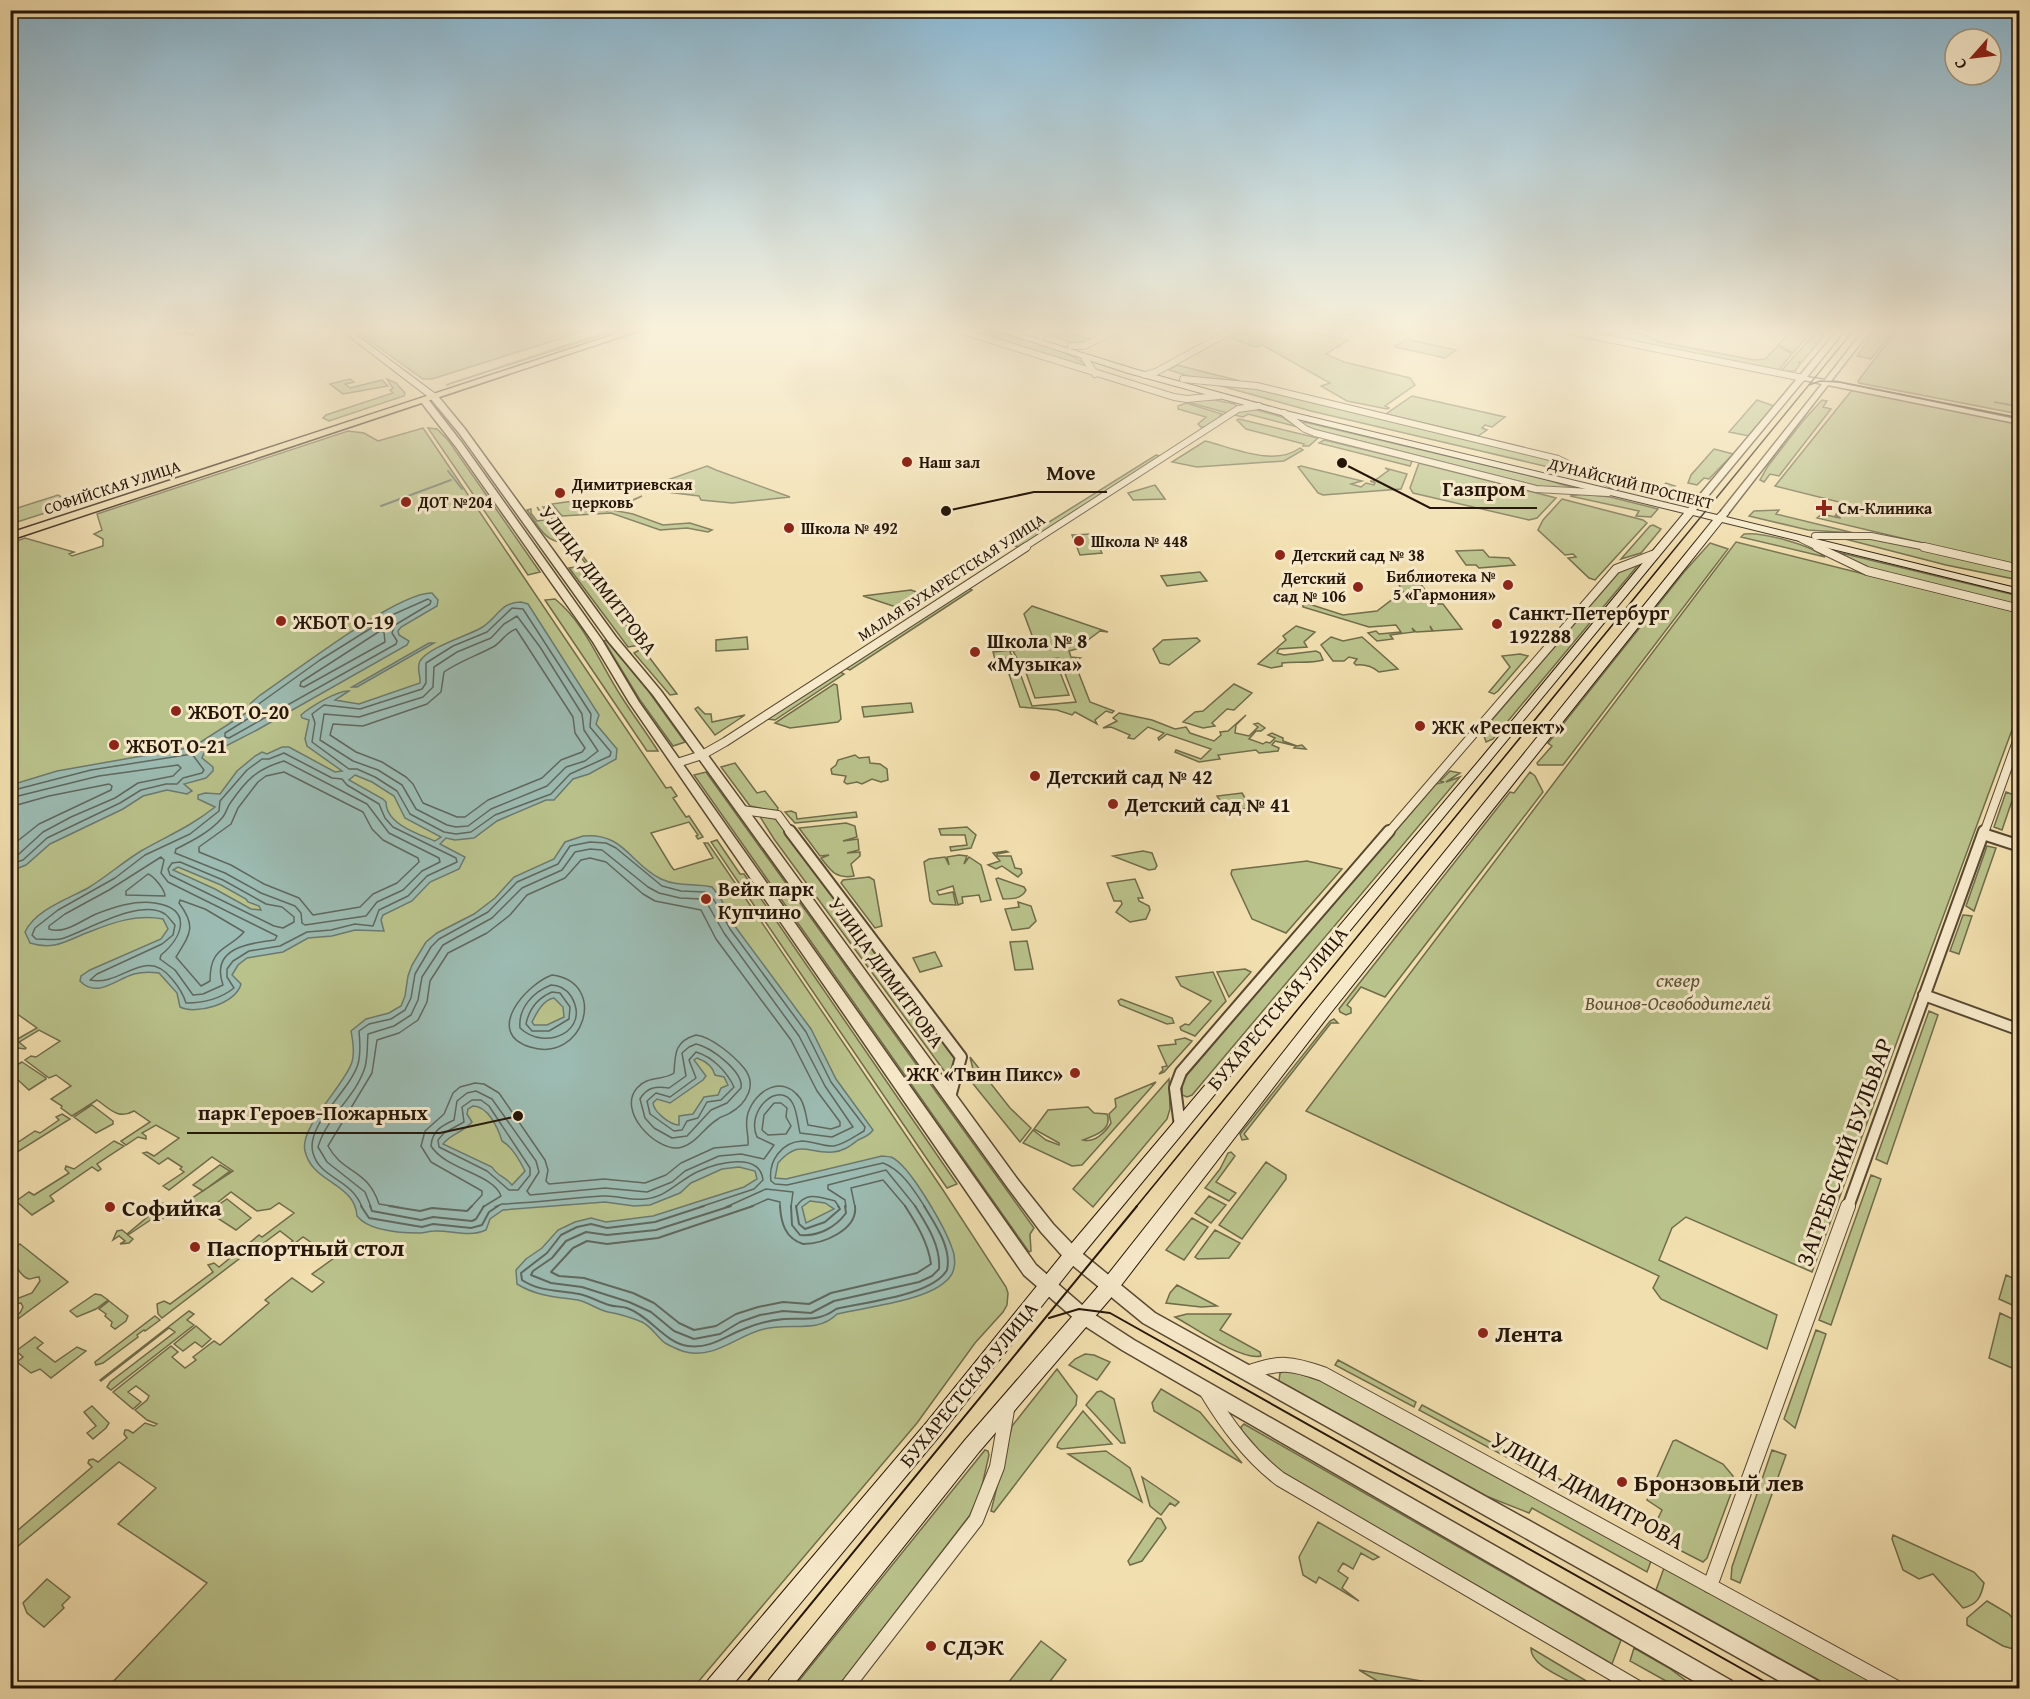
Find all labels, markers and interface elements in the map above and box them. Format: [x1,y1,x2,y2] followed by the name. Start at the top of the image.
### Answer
[1943,27,2003,87] north arrow
[1947,54,1972,74] text: С
[919,450,981,474] place label: Наш зал
[1545,451,1716,515] street label: ДУНАЙСКИЙ ПРОСПЕКТ
[1034,453,1107,492] callout: Move
[41,454,184,520] street label: СОФИЙСКАЯ УЛИЦА
[900,455,914,469] marker: Наш зал
[1046,457,1096,488] text: Move
[1430,469,1537,508] callout: Газпром
[571,472,693,514] place label: Димитриевская церковь
[1443,473,1526,504] text: Газпром
[553,486,567,500] marker: Димитриевская церковь
[417,490,493,514] place label: ДОТ №204
[399,495,413,509] marker: ДОТ №204
[1838,496,1933,520] place label: См-Клиника
[533,499,665,661] street label: УЛИЦА ДИМИТРОВА
[1815,499,1833,517] marker: См-Клиника
[852,507,1050,647] street label: МАЛАЯ БУХАРЕСТСКАЯ УЛИЦА
[801,516,898,540] place label: Школа № 492
[782,521,796,535] marker: Школа № 492
[1091,529,1188,553] place label: Школа № 448
[1072,534,1086,548] marker: Школа № 448
[1291,543,1424,567] place label: Детский сад № 38
[1273,548,1287,562] marker: Детский сад № 38
[1386,564,1496,606] place label: Библиотека № 5 «Гармония»
[1273,566,1346,608] place label: Детский сад № 106
[1501,578,1515,592] marker: Библиотека № 5 «Гармония»
[1351,580,1365,594] marker: Детский сад № 106
[1509,598,1669,650] place label: Санкт-Петербург 192288
[292,607,394,636] place label: ЖБОТ О-19
[274,614,288,628] marker: ЖБОТ О-19
[1490,617,1504,631] marker: Санкт-Петербург 192288
[987,626,1087,678] place label: Школа № 8 «Музыка»
[968,645,982,659] marker: Школа № 8 «Музыка»
[187,697,289,726] place label: ЖБОТ О-20
[169,704,183,718] marker: ЖБОТ О-20
[1431,712,1565,741] place label: ЖК «Респект»
[1413,719,1427,733] marker: ЖК «Респект»
[125,731,227,760] place label: ЖБОТ O-21
[107,738,121,752] marker: ЖБОТ O-21
[1046,762,1213,791] place label: Детский сад № 42
[1028,769,1042,783] marker: Детский сад № 42
[1124,790,1291,819] place label: Детский сад № 41
[1106,797,1120,811] marker: Детский сад № 41
[718,874,814,926] place label: Вейк парк Купчино
[822,890,952,1054] street label: УЛИЦА ДИМИТРОВА
[699,892,713,906] marker: Вейк парк Купчино
[1200,920,1354,1096] street label: БУХАРЕСТСКАЯ УЛИЦА
[1584,965,1771,1017] park label: сквер Воинов-Освободителей
[1786,1033,1902,1271] street label: ЗАГРЕБСКИЙ БУЛЬВАР
[906,1059,1063,1088] place label: ЖК «Твин Пикс»
[1068,1066,1082,1080] marker: ЖК «Твин Пикс»
[187,1094,440,1133] callout: парк Героев-Пожарных
[198,1097,428,1128] text: парк Героев-Пожарных
[122,1190,222,1225] place label: Софийка
[103,1200,117,1214] marker: Софийка
[207,1230,404,1265] place label: Паспортный стол
[188,1240,202,1254] marker: Паспортный стол
[892,1295,1044,1473] street label: БУХАРЕСТСКАЯ УЛИЦА
[1495,1316,1563,1351] place label: Лента
[1476,1326,1490,1340] marker: Лента
[1485,1422,1692,1558] street label: УЛИЦА ДИМИТРОВА
[1634,1465,1804,1500] place label: Бронзовый лев
[1615,1475,1629,1489] marker: Бронзовый лев
[943,1629,1004,1664] place label: СДЭК
[924,1639,938,1653] marker: СДЭК

